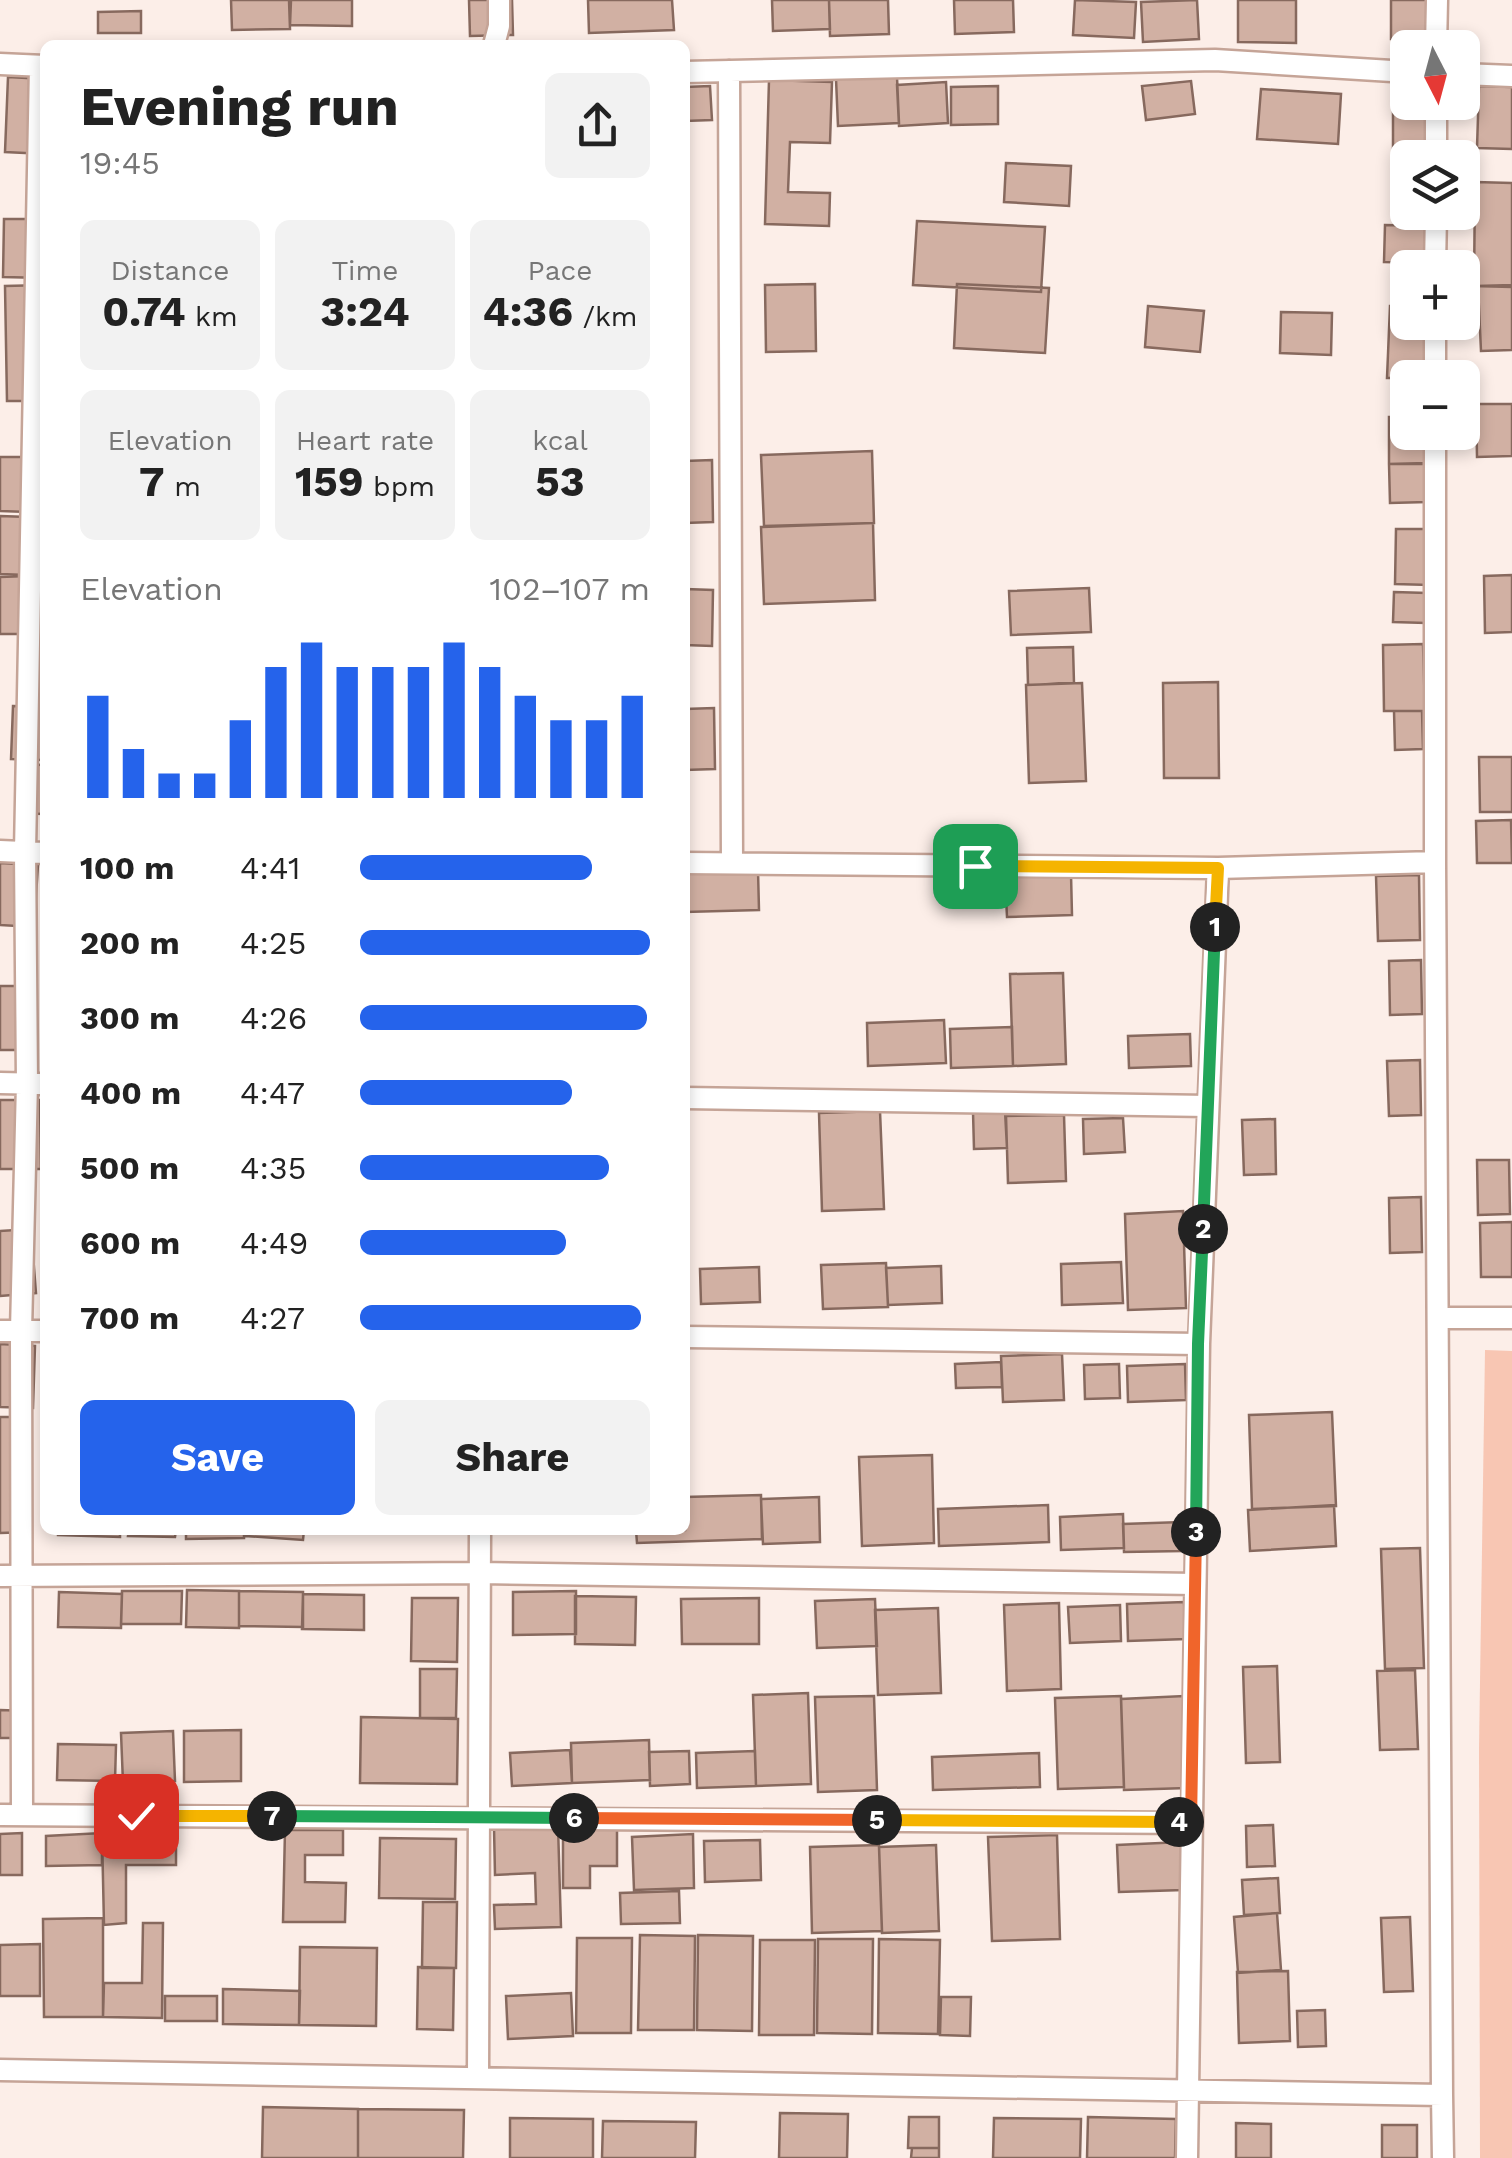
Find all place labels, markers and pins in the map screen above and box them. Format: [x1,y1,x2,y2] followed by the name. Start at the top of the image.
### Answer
[933,824,1018,909] pin
[1190,902,1240,952] pin: 1
[1178,1204,1228,1254] pin: 2
[1171,1507,1221,1557] pin: 3
[94,1774,179,1859] pin
[247,1791,297,1841] pin: 7
[549,1793,599,1843] pin: 6
[852,1795,902,1845] pin: 5
[1154,1797,1204,1847] pin: 4

